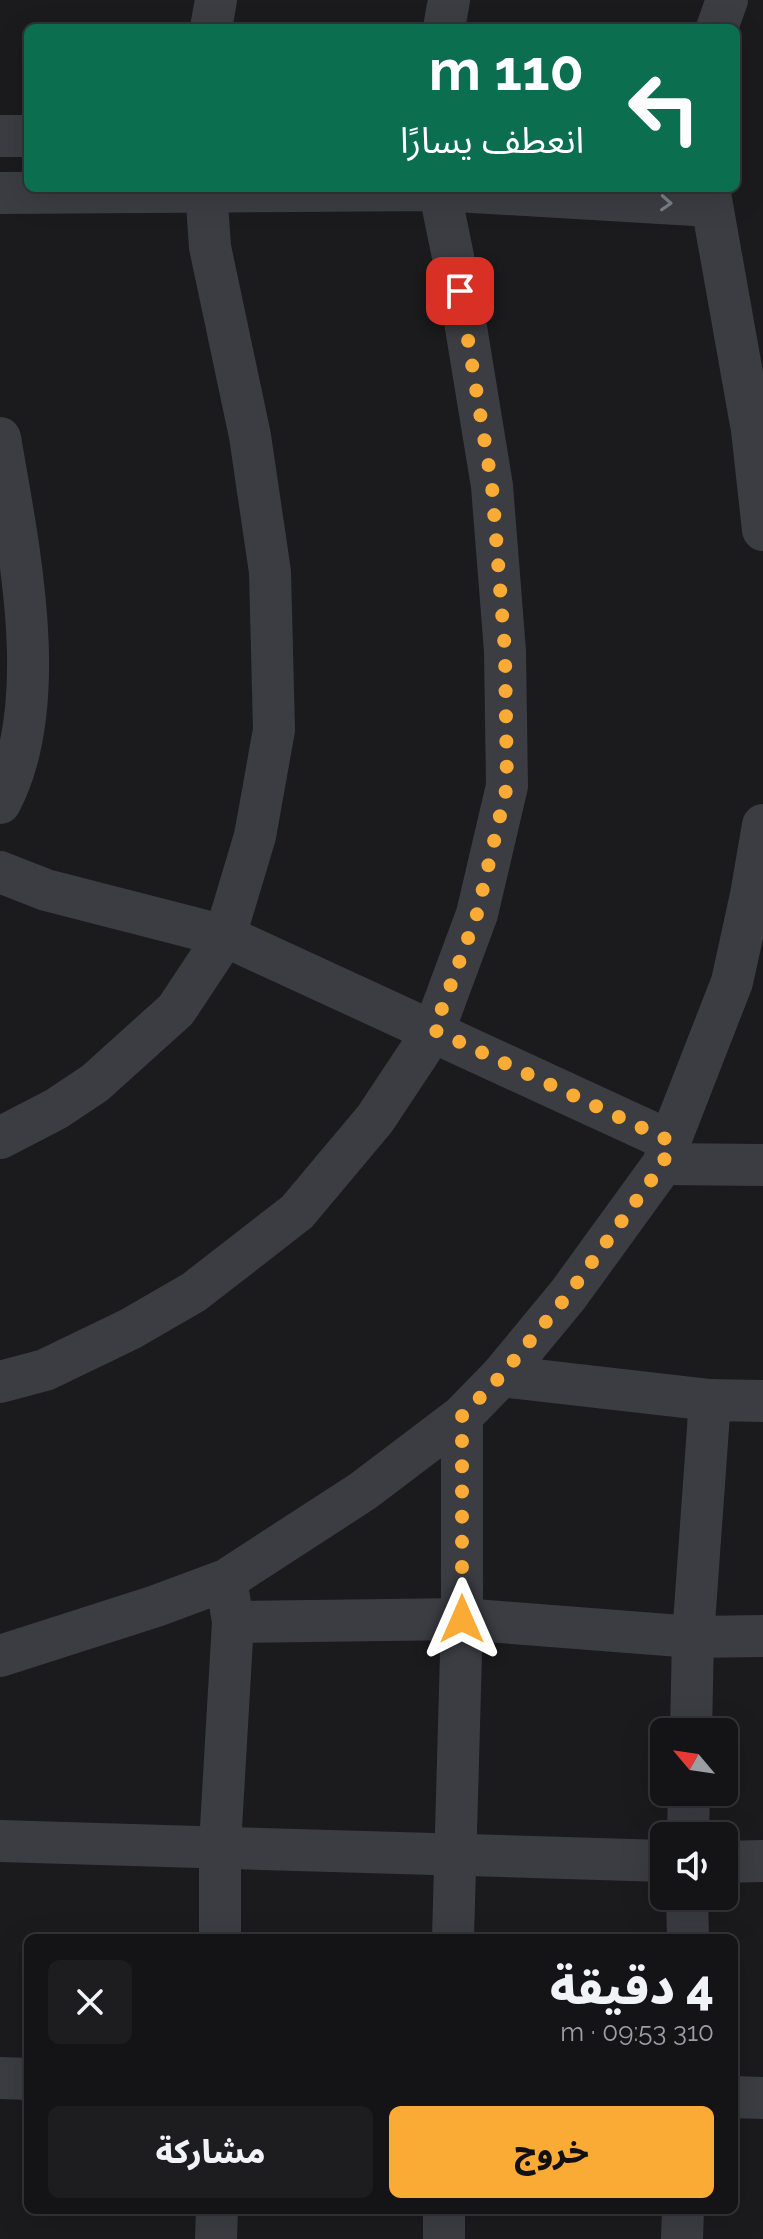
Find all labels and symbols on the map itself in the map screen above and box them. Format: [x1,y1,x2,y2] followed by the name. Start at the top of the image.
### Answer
[660,194,673,211] one-way arrow
[426,257,494,325] pin
[420,1577,504,1661] position arrow
[650,1718,738,1806] north arrow

